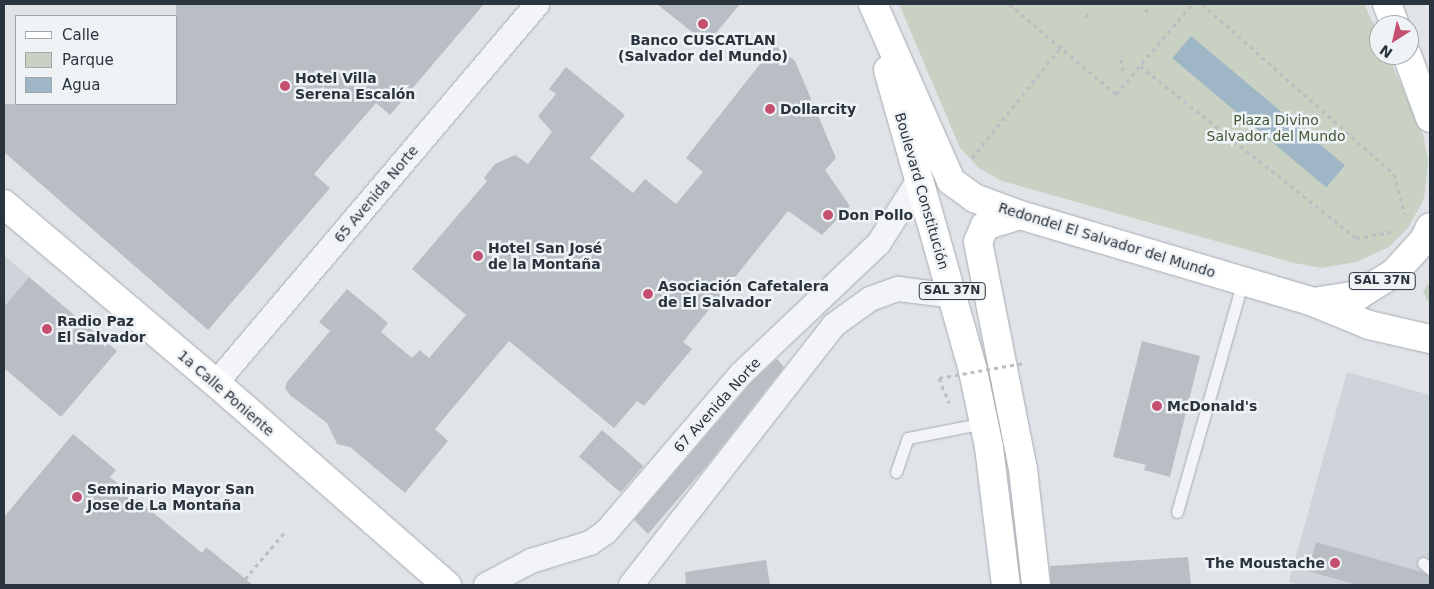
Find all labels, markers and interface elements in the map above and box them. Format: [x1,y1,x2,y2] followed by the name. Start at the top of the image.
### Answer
[15,15,178,105] legend
[1369,15,1419,65] north arrow
[697,18,709,30] marker: Banco CUSCATLAN (Salvador del Mundo)
[62,26,99,44] text: Calle
[618,32,788,64] place label: Banco CUSCATLAN (Salvador del Mundo)
[1377,42,1395,61] text: N
[62,51,114,69] text: Parque
[295,70,415,102] place label: Hotel Villa Serena Escalón
[62,76,100,94] text: Agua
[279,80,291,92] marker: Hotel Villa Serena Escalón
[780,101,856,117] place label: Dollarcity
[764,103,776,115] marker: Dollarcity
[892,111,952,271] street label: Boulevard Constitución
[1207,112,1345,144] park label: Plaza Divino Salvador del Mundo
[331,142,421,246] street label: 65 Avenida Norte
[996,199,1218,281] street label: Redondel El Salvador del Mundo
[838,207,913,223] place label: Don Pollo
[822,209,834,221] marker: Don Pollo
[488,240,602,272] place label: Hotel San José de la Montaña
[472,250,484,262] marker: Hotel San José de la Montaña
[1348,272,1416,290] road number: SAL 37N
[658,278,829,310] place label: Asociación Cafetalera de El Salvador
[918,282,986,300] road number: SAL 37N
[642,288,654,300] marker: Asociación Cafetalera de El Salvador
[57,313,146,346] place label: Radio Paz El Salvador
[41,323,53,335] marker: Radio Paz El Salvador
[174,347,278,439] street label: 1a Calle Poniente
[670,354,764,456] street label: 67 Avenida Norte
[1167,398,1257,414] place label: McDonald's
[1151,400,1163,412] marker: McDonald's
[87,481,255,514] place label: Seminario Mayor San Jose de La Montaña
[71,491,83,503] marker: Seminario Mayor San Jose de La Montaña
[1205,555,1325,571] place label: The Moustache
[1329,557,1341,569] marker: The Moustache

